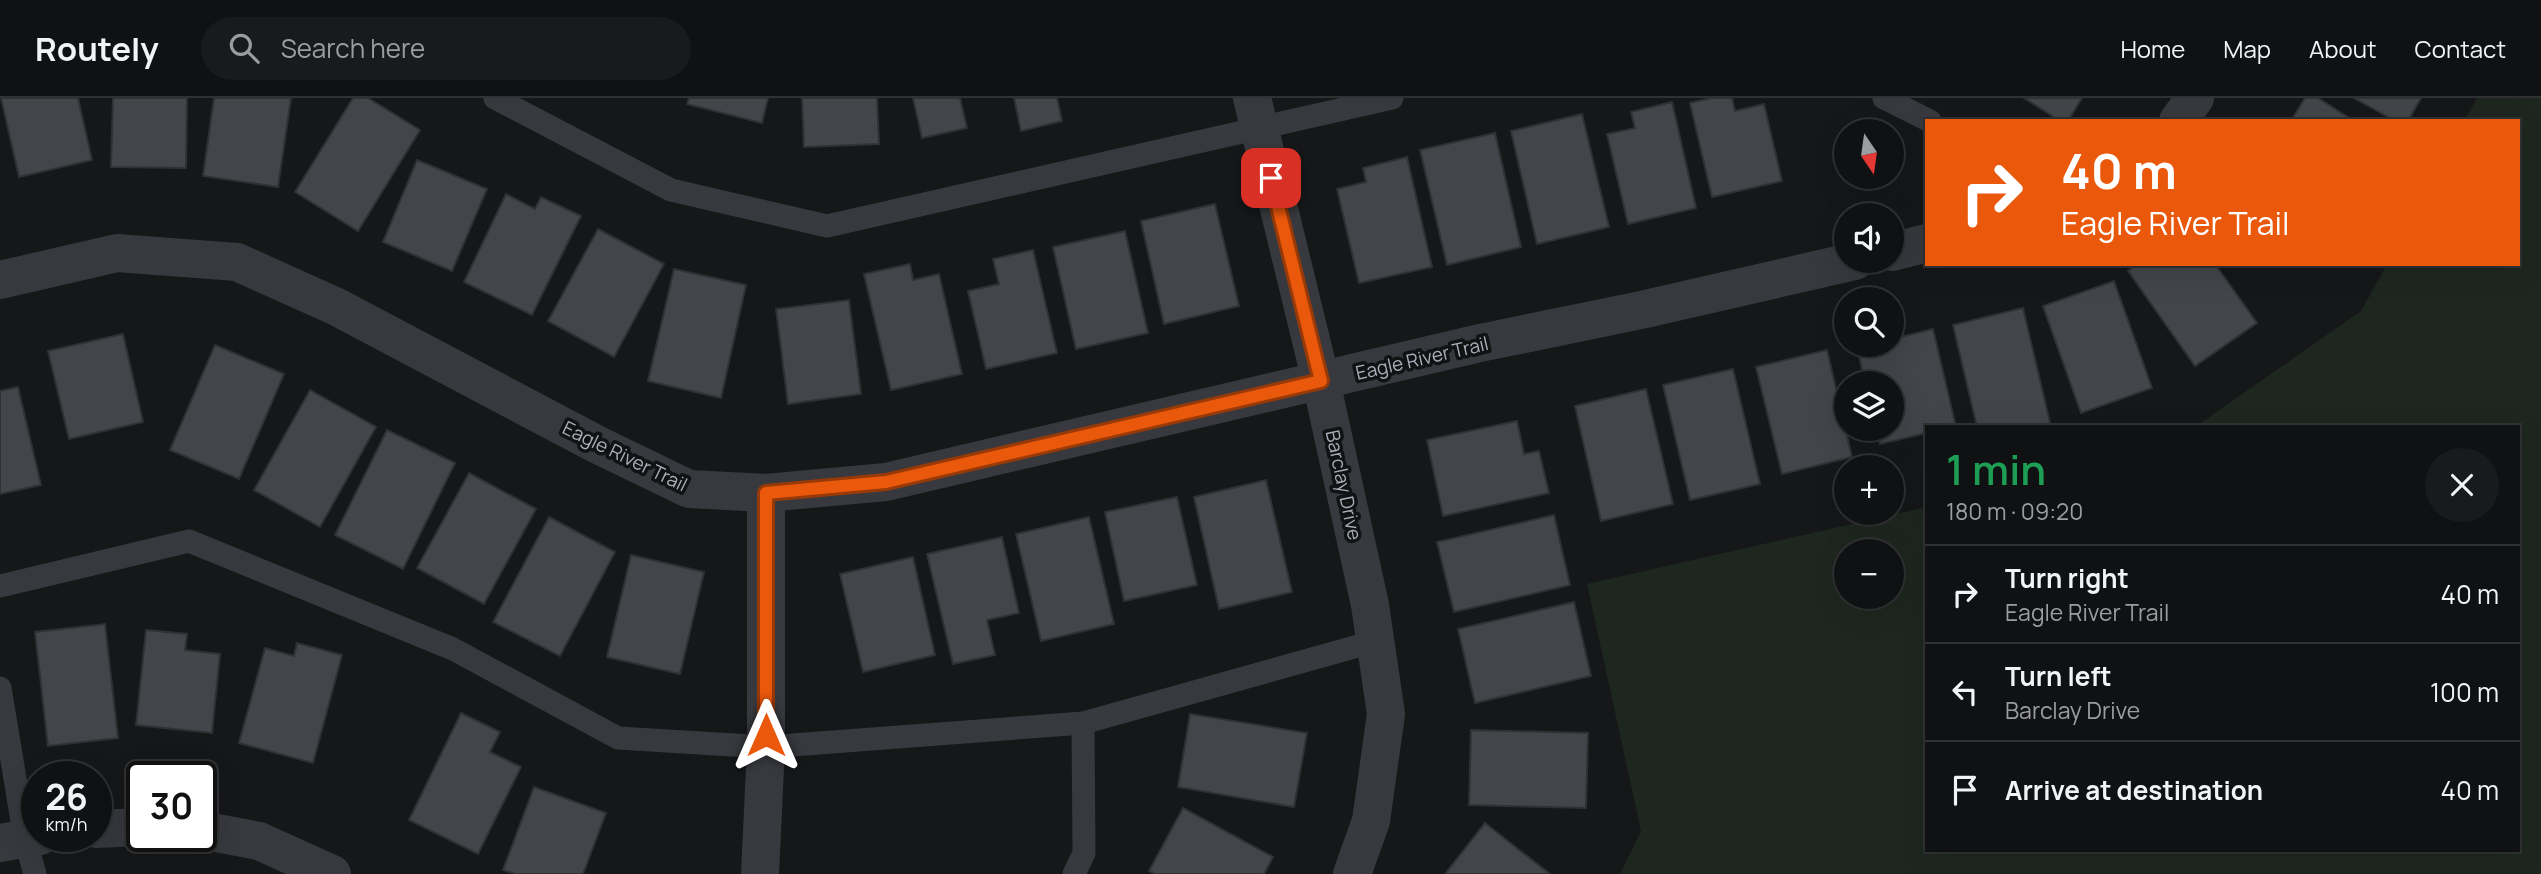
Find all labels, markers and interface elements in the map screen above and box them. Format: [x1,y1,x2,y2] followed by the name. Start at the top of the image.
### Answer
[201,17,691,80] search box
[35,26,159,71] text: Routely
[225,29,263,67] icon: search
[281,30,425,66] text: Search here
[2120,32,2185,65] text: Home
[2223,32,2271,65] text: Map
[2309,32,2377,65] text: About
[2415,32,2506,65] text: Contact
[1834,119,1904,189] north arrow
[1834,119,1904,609] map controls
[2061,137,2177,204] text: 40 m
[1946,147,2037,238] icon: right
[1241,148,1301,208] pin
[1252,159,1290,197] icon: arrive
[2061,201,2290,245] text: Eagle River Trail
[1834,203,1904,273] button: sound
[1834,287,1904,357] button: search
[1353,330,1491,386] street label: Eagle River Trail
[1834,371,1904,441] button: layers
[558,415,692,497] street label: Eagle River Trail
[1320,428,1368,542] street label: Barclay Drive
[1946,440,2046,498] text: 1 min
[2425,448,2499,522] button: close
[1834,455,1904,525] button: +
[1946,495,2083,527] text: 180 m · 09:20
[1834,539,1904,609] button: −
[2005,560,2129,596] text: Turn right
[1946,575,1984,613] icon: right
[2441,576,2499,612] text: 40 m
[2005,596,2169,628] text: Eagle River Trail
[2005,658,2112,694] text: Turn left
[1946,673,1984,711] icon: left
[2430,674,2499,710] text: 100 m
[2005,694,2140,726] text: Barclay Drive
[729,698,803,772] position arrow
[126,761,217,852] speed limit sign: 30
[1946,771,1984,809] icon: arrive
[2005,772,2263,808] text: Arrive at destination
[2441,772,2499,808] text: 40 m
[45,773,88,821] text: 26
[46,812,87,836] text: km/h

